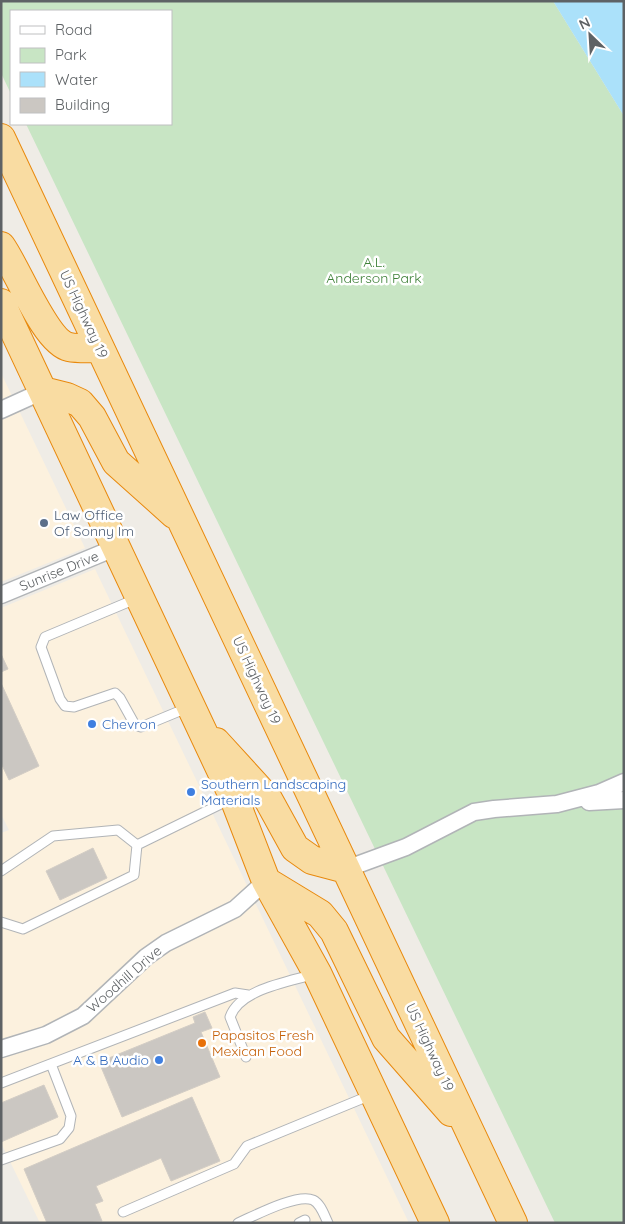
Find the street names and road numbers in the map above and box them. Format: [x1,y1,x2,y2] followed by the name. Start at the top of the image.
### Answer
[56,267,112,361] street label: US Highway 19
[17,547,102,595] street label: Sunrise Drive
[229,633,285,727] street label: US Highway 19
[83,941,165,1017] street label: Woodhill Drive
[402,1000,458,1094] street label: US Highway 19

